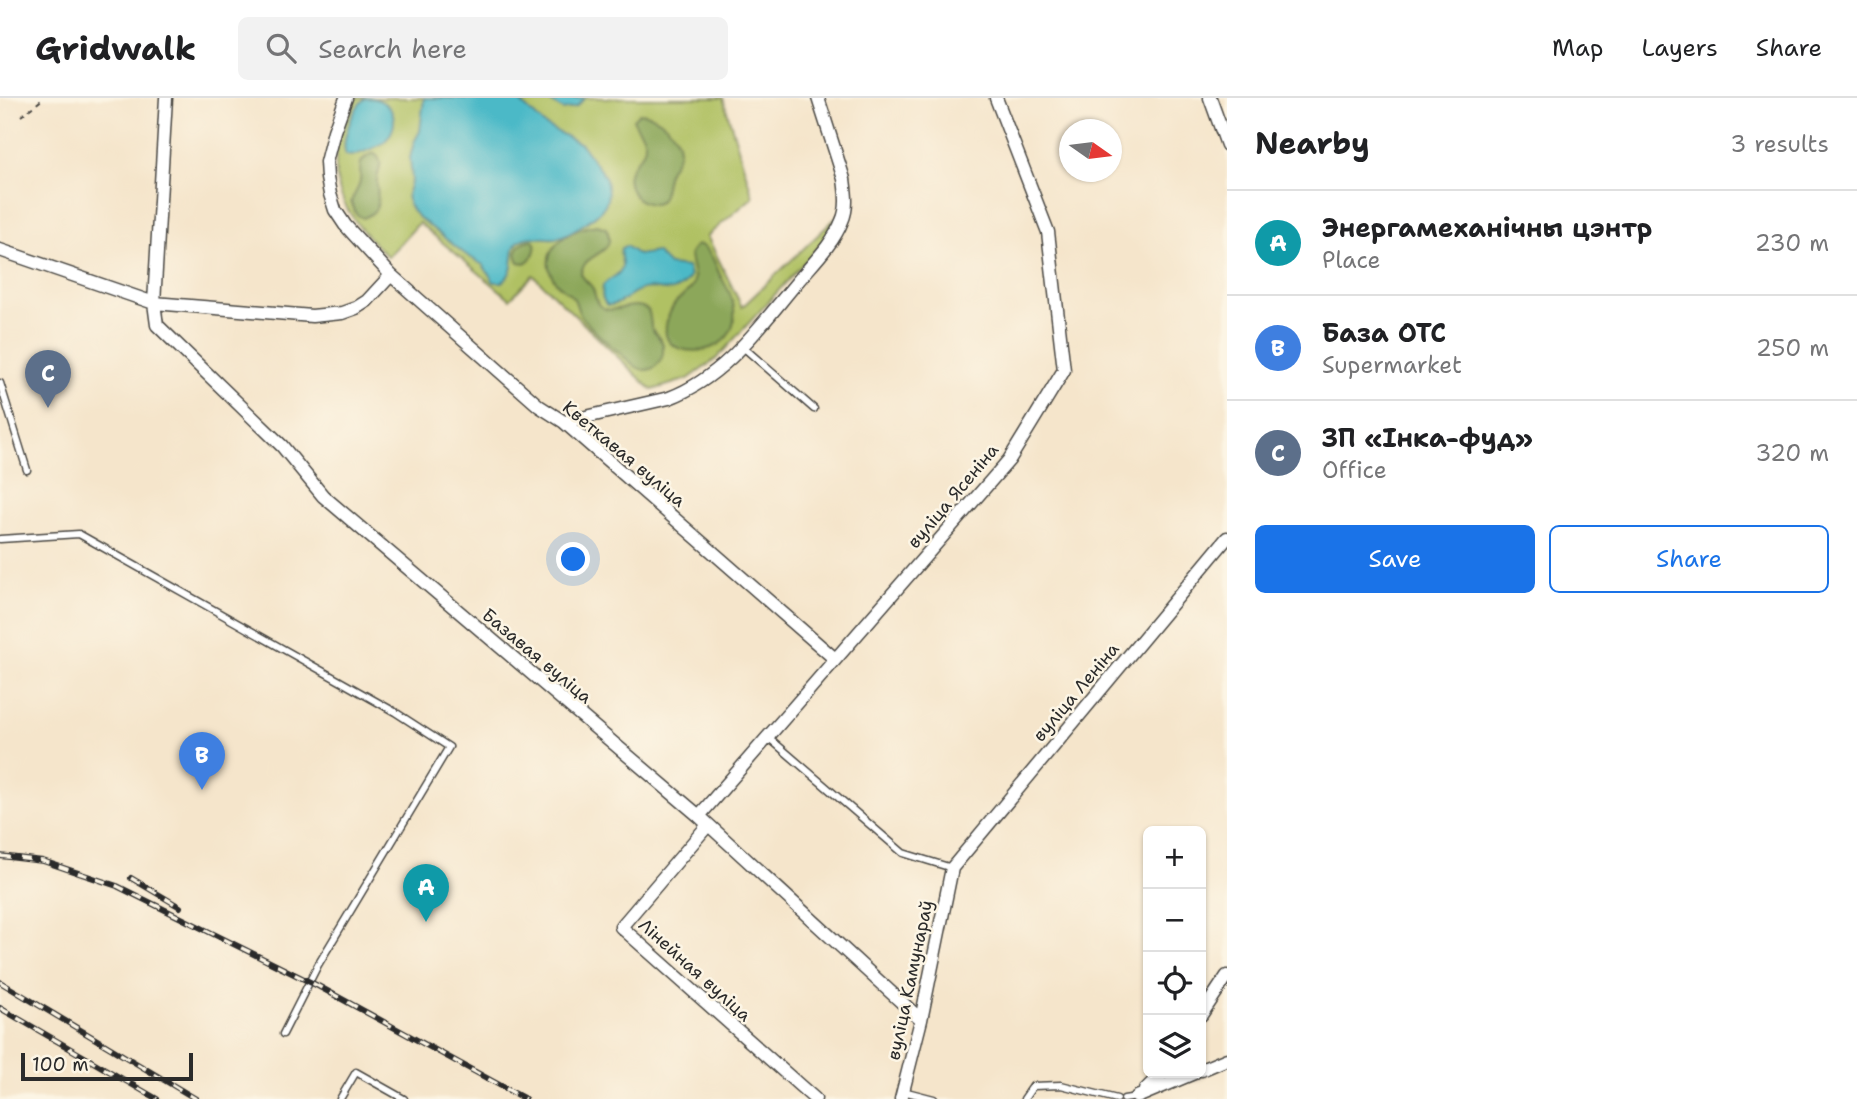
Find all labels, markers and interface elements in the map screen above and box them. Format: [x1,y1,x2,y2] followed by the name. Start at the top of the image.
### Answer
[238,17,728,80] search box
[35,26,196,71] text: Gridwalk
[262,29,300,67] icon: search
[318,31,467,66] text: Search here
[1552,32,1603,64] text: Map
[1641,32,1718,64] text: Layers
[1756,32,1822,64] text: Share
[1059,119,1122,182] north arrow
[1255,123,1370,164] text: Nearby
[1730,129,1829,159] text: 3 results
[1322,210,1652,245] text: Энергамеханічны цэнтр
[1269,228,1287,258] text: A
[1755,228,1829,258] text: 230 m
[1322,245,1381,275] text: Place
[1322,315,1446,350] text: База ОТС
[1271,333,1285,363] text: B
[1756,333,1829,363] text: 250 m
[25,350,71,408] pin: C
[1322,350,1462,380] text: Supermarket
[557,395,691,513] street label: Кветкавая вуліца
[1322,420,1533,455] text: ЗП «Інка-фуд»
[1271,438,1285,468] text: C
[1755,438,1829,468] text: 320 m
[902,439,1004,553] street label: вуліца Ясеніна
[1322,455,1387,485] text: Office
[1255,525,1535,593] button: Save
[1549,525,1829,593] button: Share
[556,542,590,576] your location
[477,603,597,709] street label: Базавая вуліца
[1028,638,1124,746] street label: вуліца Леніна
[179,732,225,790] pin: B
[1143,826,1206,1078] map controls
[1143,826,1206,889] button: +
[403,864,449,922] pin: A
[1143,889,1206,952] button: −
[881,898,939,1062] street label: вуліца Камунараў
[634,913,756,1027] street label: Лінейная вуліца
[1143,952,1206,1015] button: locate
[1143,1015,1206,1078] button: layers
[21,1050,192,1082] scale bar
[32,1052,89,1077] text: 100 m

